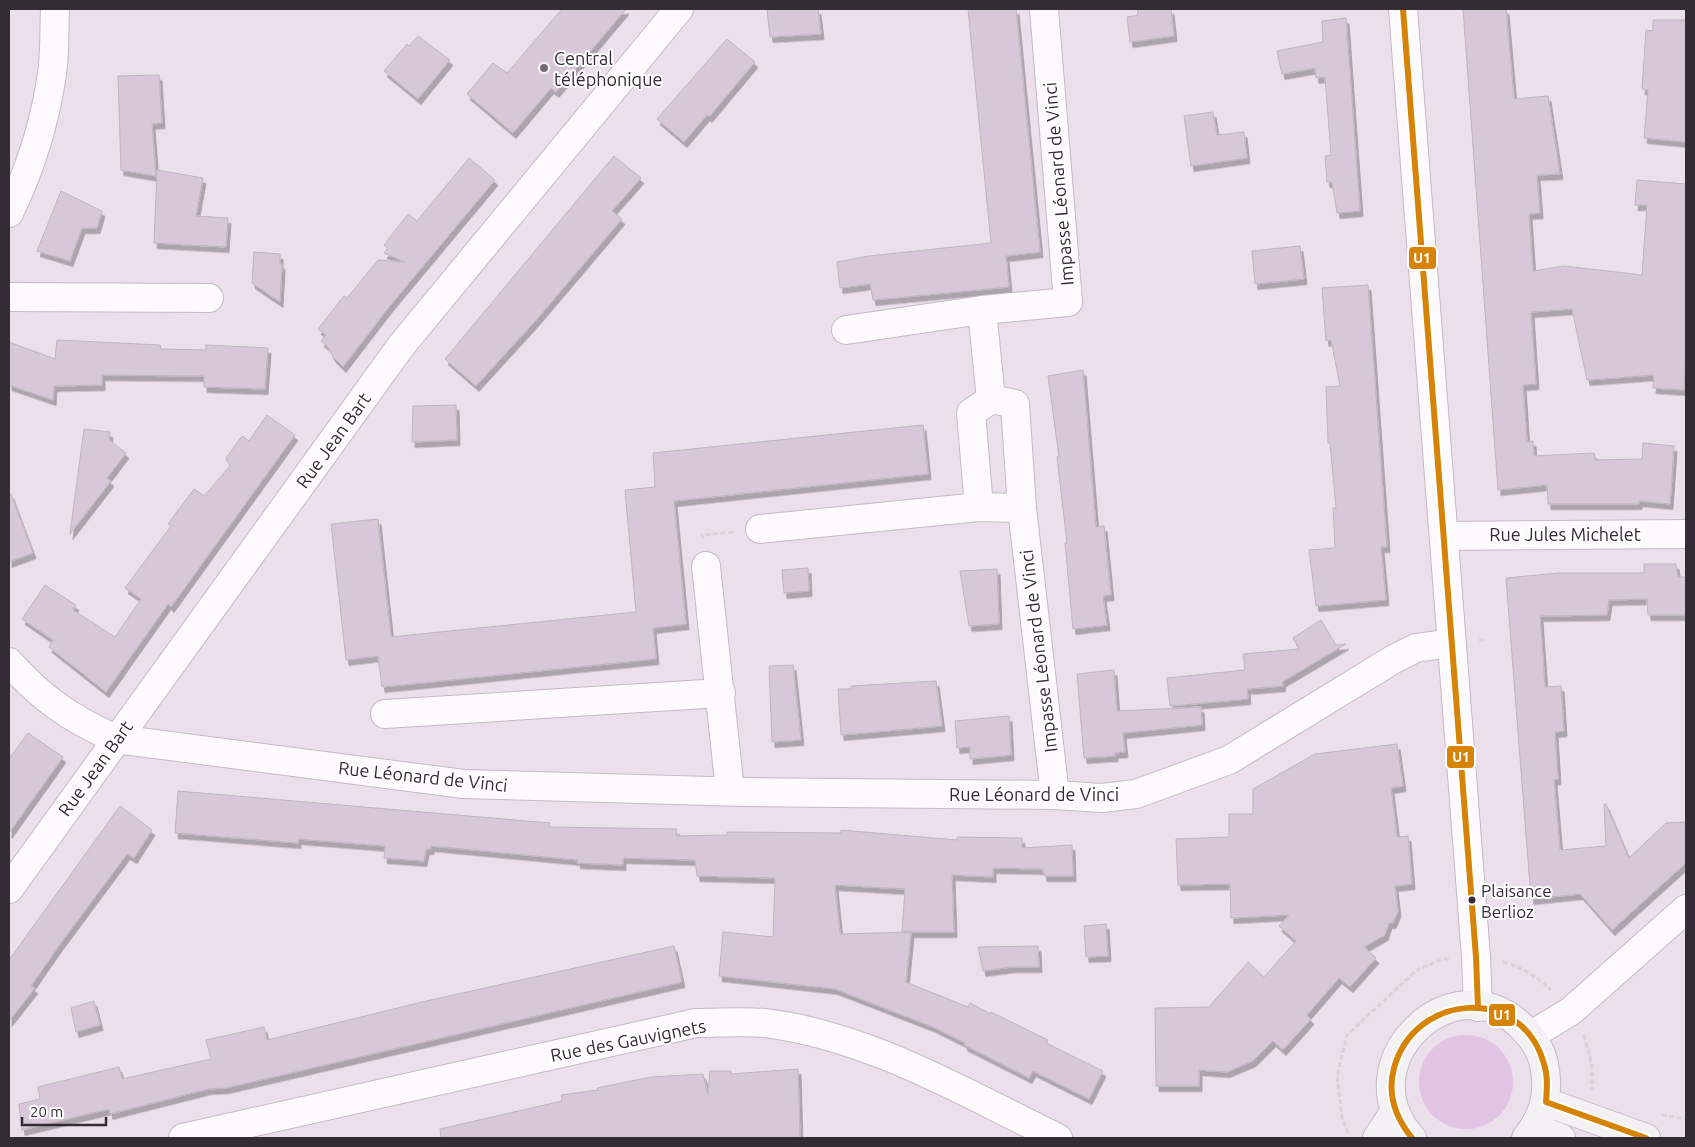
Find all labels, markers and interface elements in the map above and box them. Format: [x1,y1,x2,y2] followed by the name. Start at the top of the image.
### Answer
[554,48,662,89] place label: Central téléphonique
[538,62,550,74] marker: Central téléphonique
[1039,81,1077,287] street label: Impasse Léonard de Vinci
[1408,246,1437,270] line badge: U1
[1413,250,1431,266] text: U1
[292,389,374,491] street label: Rue Jean Bart
[1489,524,1641,544] street label: Rue Jules Michelet
[1016,548,1060,754] street label: Impasse Léonard de Vinci
[54,717,136,819] street label: Rue Jean Bart
[1446,745,1475,769] line badge: U1
[1452,749,1470,765] text: U1
[337,757,509,795] street label: Rue Léonard de Vinci
[949,784,1119,804] street label: Rue Léonard de Vinci
[1481,881,1552,921] place label: Plaisance Berlioz
[1467,895,1477,905] marker: Plaisance Berlioz
[1488,1003,1516,1027] line badge: U1
[1493,1007,1511,1023] text: U1
[549,1015,708,1065] street label: Rue des Gauvignets
[22,1094,106,1126] scale bar
[30,1103,63,1120] text: 20 m

